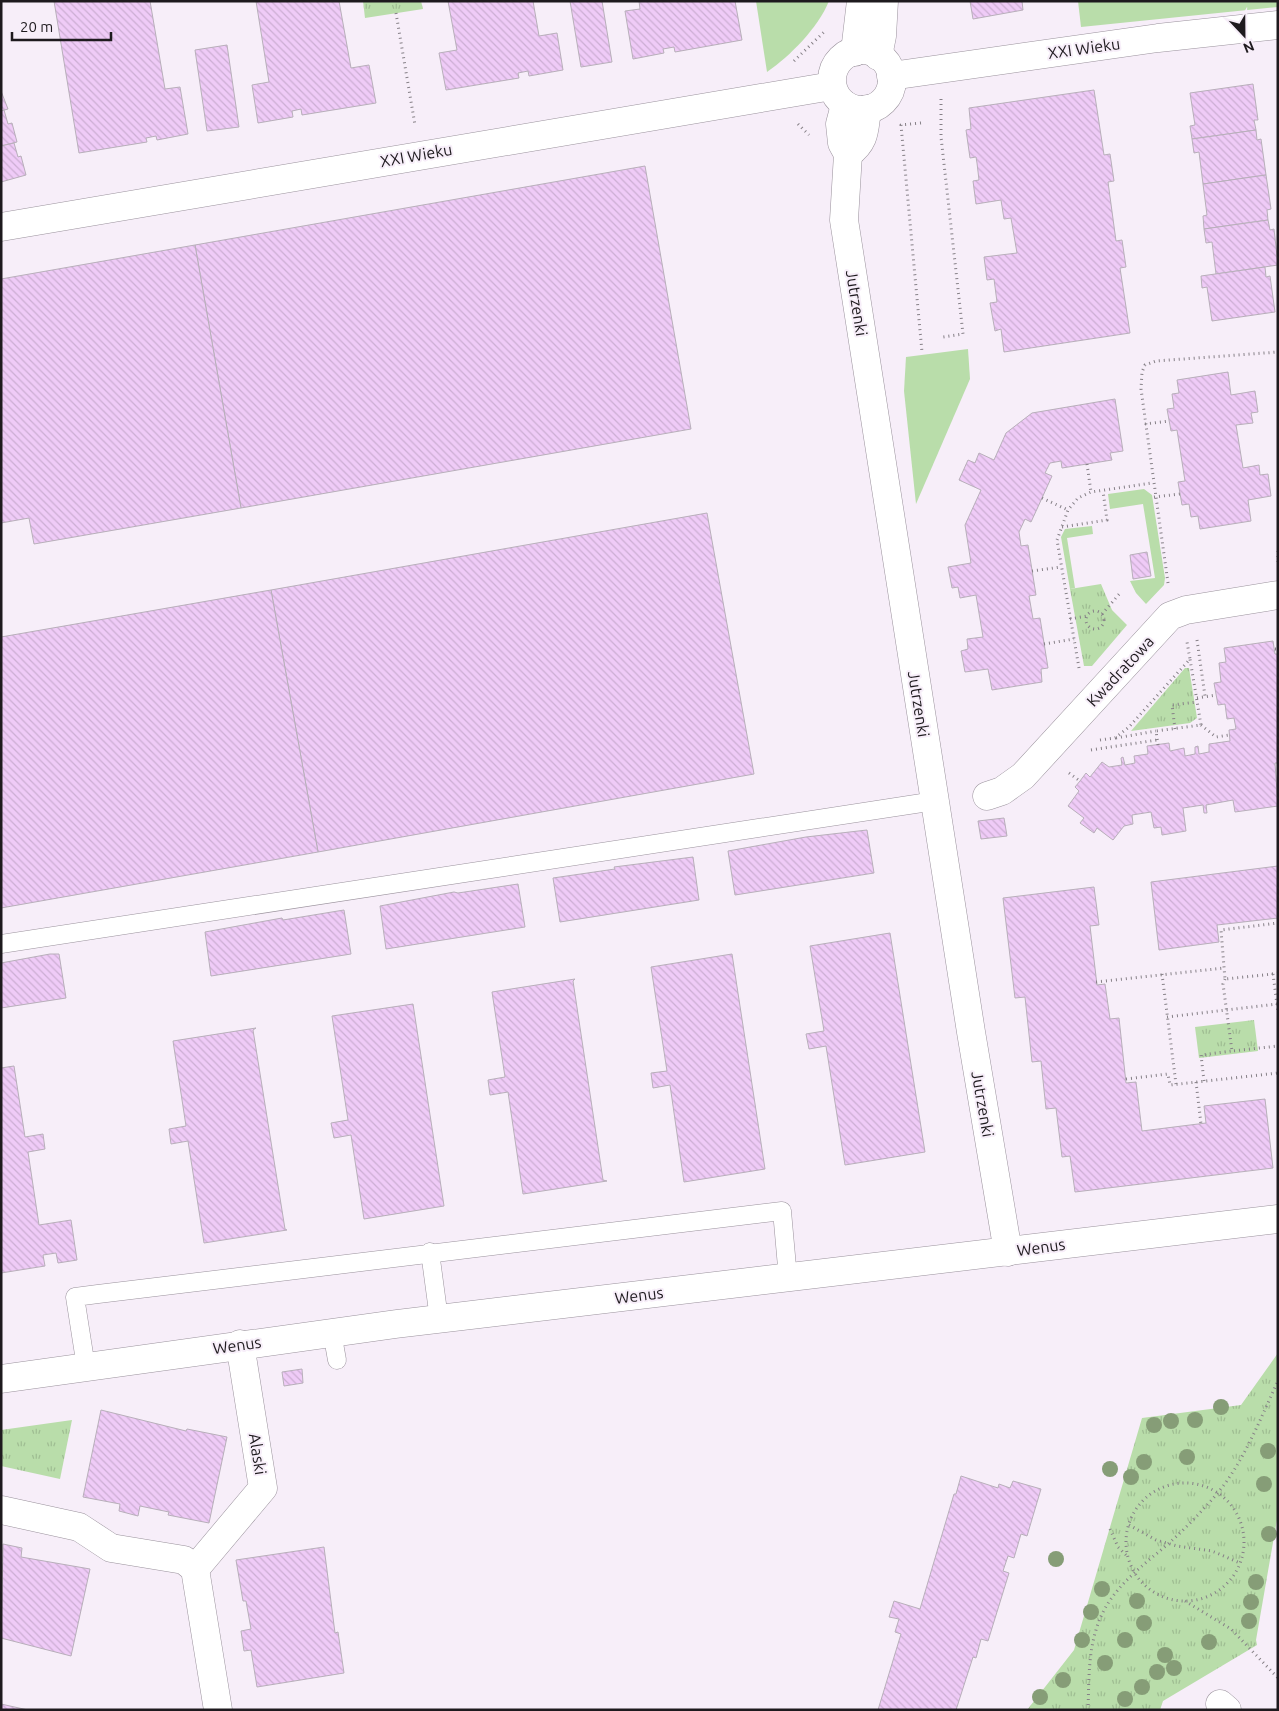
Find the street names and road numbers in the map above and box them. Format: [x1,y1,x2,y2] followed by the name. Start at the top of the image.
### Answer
[1047,34,1121,62] street label: XXI Wieku
[379,140,453,170] street label: XXI Wieku
[843,269,871,337] street label: Jutrzenki
[1083,632,1157,710] street label: Kwadratowa
[905,670,933,738] street label: Jutrzenki
[968,1070,998,1138] street label: Jutrzenki
[1016,1235,1066,1259] street label: Wenus
[614,1283,664,1307] street label: Wenus
[212,1333,262,1357] street label: Wenus
[246,1432,270,1476] street label: Alaski

